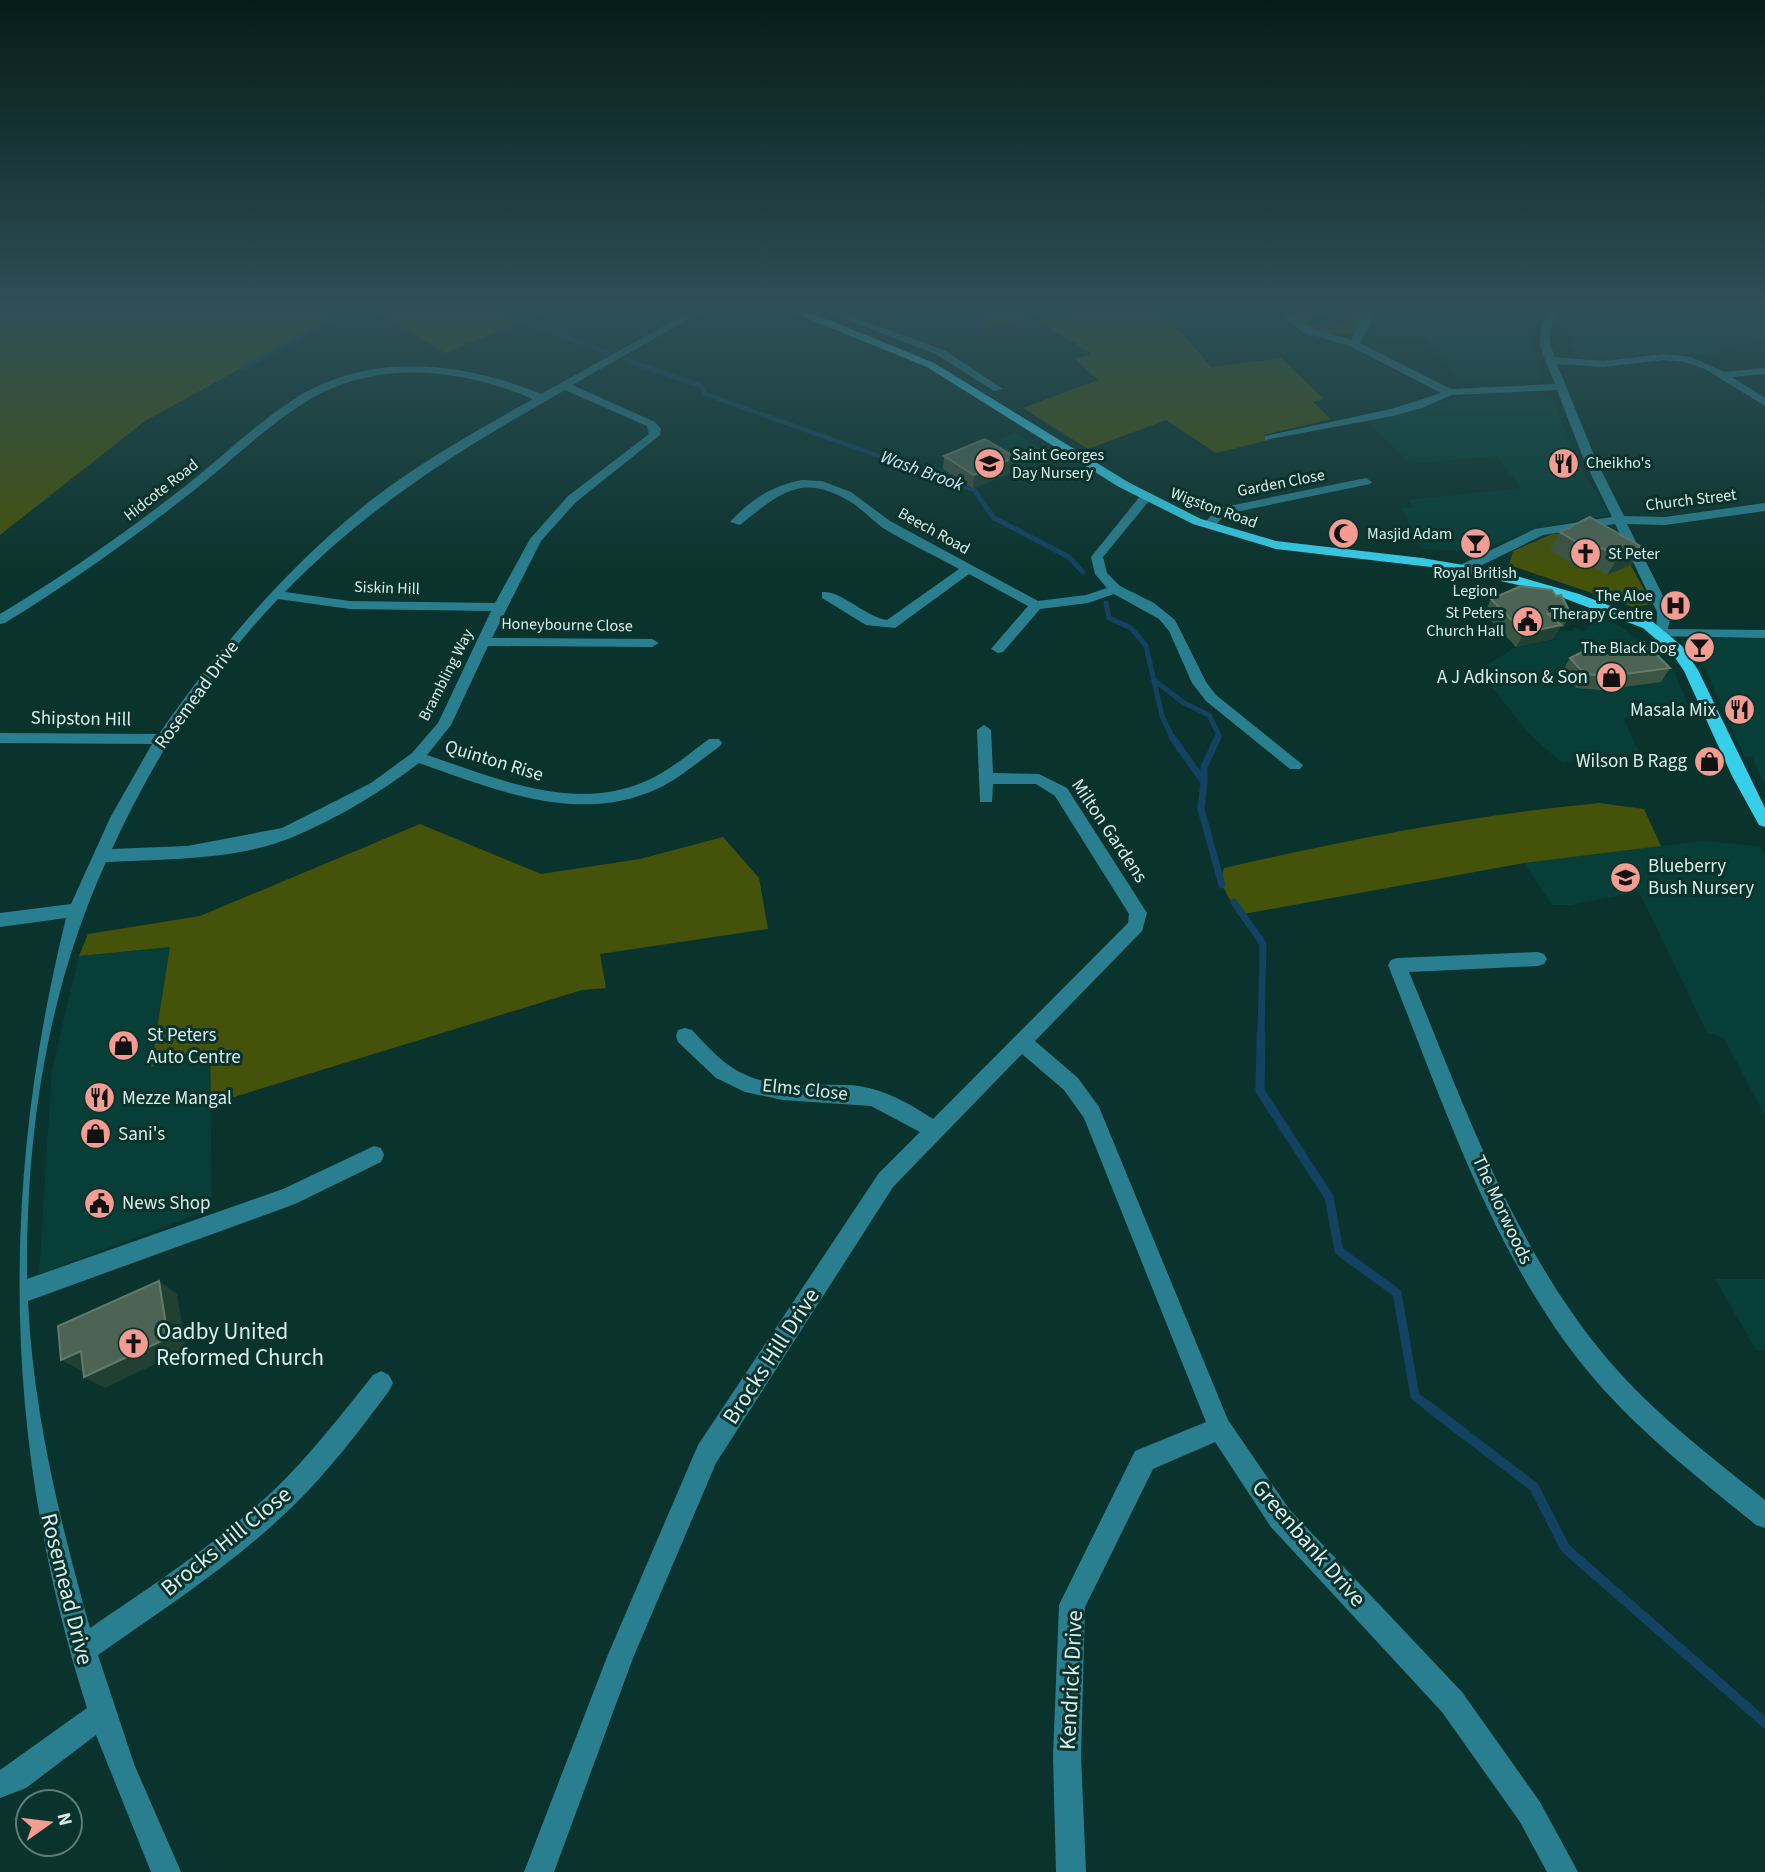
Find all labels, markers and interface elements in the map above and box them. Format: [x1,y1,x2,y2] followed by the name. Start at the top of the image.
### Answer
[877,444,967,498] water label: Wash Brook
[1012,444,1105,484] place label: Saint Georges Day Nursery
[1546,446,1580,480] restaurant icon: Cheikho's
[972,447,1006,481] school or university icon: Saint Georges Day Nursery
[1586,452,1651,474] place label: Cheikho's
[119,454,203,526] street label: Hidcote Road
[1235,464,1327,502] street label: Garden Close
[1167,482,1261,534] street label: Wigston Road
[1644,483,1738,516] street label: Church Street
[894,502,974,560] street label: Beech Road
[1327,517,1361,551] mosque icon: Masjid Adam
[1367,523,1452,545] place label: Masjid Adam
[1458,527,1492,561] bar icon: Royal British Legion
[1568,537,1602,571] church icon: St Peter
[1608,543,1660,565] place label: St Peter
[1433,562,1517,602] place label: Royal British Legion
[354,576,420,600] street label: Siskin Hill
[1550,585,1653,625] place label: The Aloe Therapy Centre
[1659,588,1693,622] hospital icon: The Aloe Therapy Centre
[1426,602,1504,642] place label: St Peters Church Hall
[1510,605,1544,639] public building icon: St Peters Church Hall
[501,613,633,637] street label: Honeybourne Close
[413,625,479,725] street label: Brambling Way
[1682,631,1716,665] bar icon: The Black Dog
[148,635,246,755] street label: Rosemead Drive
[1581,637,1676,659] place label: The Black Dog
[1594,660,1628,694] shop icon: A J Adkinson & Son
[1437,664,1588,691] place label: A J Adkinson & Son
[1722,693,1756,727] restaurant icon: Masala Mix
[1630,697,1717,724] place label: Masala Mix
[30,705,132,733] street label: Shipston Hill
[441,733,547,789] street label: Quinton Rise
[1693,744,1727,778] shop icon: Wilson B Ragg
[1576,748,1687,775] place label: Wilson B Ragg
[1064,774,1154,888] street label: Milton Gardens
[1648,853,1754,902] place label: Blueberry Bush Nursery
[1608,860,1642,894] school or university icon: Blueberry Bush Nursery
[147,1022,241,1071] place label: St Peters Auto Centre
[107,1029,141,1063] shop icon: St Peters Auto Centre
[761,1072,849,1108] street label: Elms Close
[82,1081,116,1115] restaurant icon: Mezze Mangal
[122,1085,232,1112] place label: Mezze Mangal
[78,1117,112,1151] shop icon: Sani's
[118,1121,165,1148] place label: Sani's
[1465,1151,1539,1269] street label: The Morwoods
[82,1186,116,1220] public building icon: News Shop
[122,1190,211,1217] place label: News Shop
[714,1281,828,1431] street label: Brocks Hill Drive
[156,1315,324,1374] place label: Oadby United Reformed Church
[116,1327,150,1361] church icon: Oadby United Reformed Church
[1244,1472,1374,1614] street label: Greenbank Drive
[154,1478,298,1604] street label: Brocks Hill Close
[32,1510,102,1668] street label: Rosemead Drive
[1051,1609,1091,1751] street label: Kendrick Drive
[14,1788,84,1858] north arrow
[49,1810,79,1829] text: N

